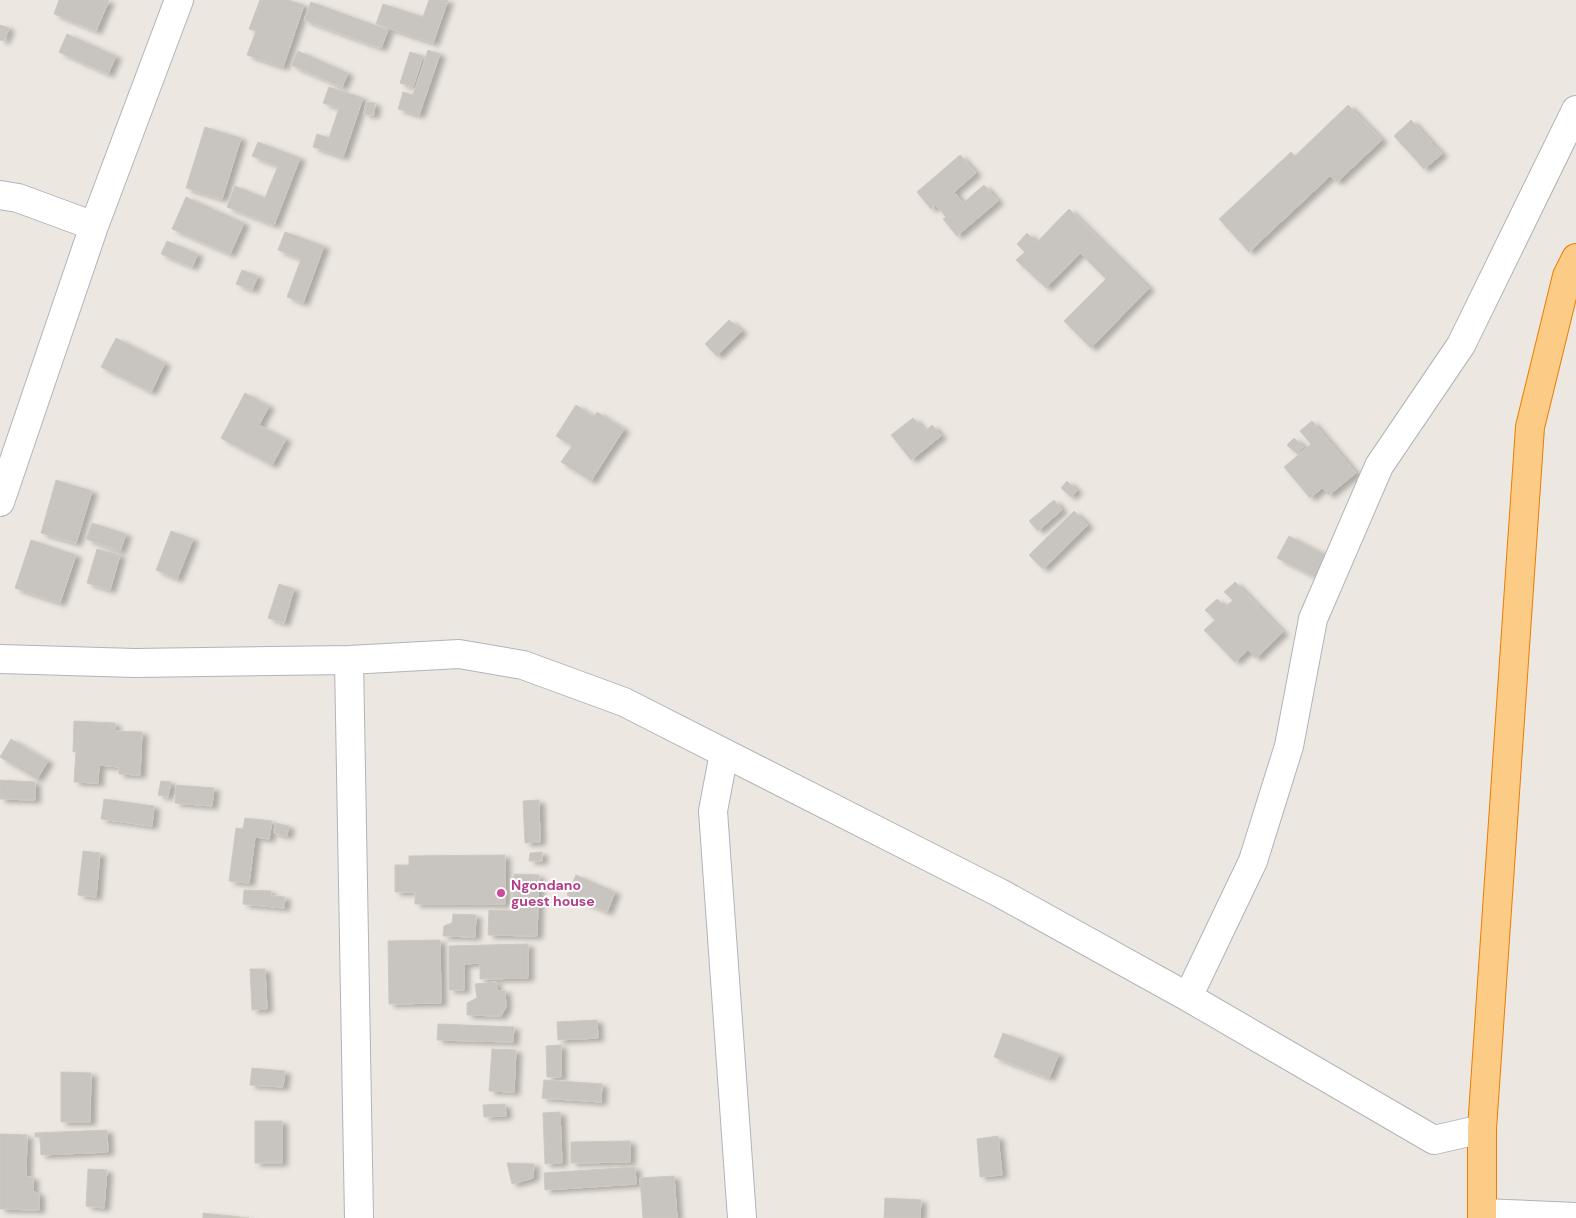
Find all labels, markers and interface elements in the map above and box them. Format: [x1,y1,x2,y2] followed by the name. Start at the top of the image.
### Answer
[511,876,595,910] place label: Ngondano guest house
[495,887,507,899] marker: Ngondano guest house

